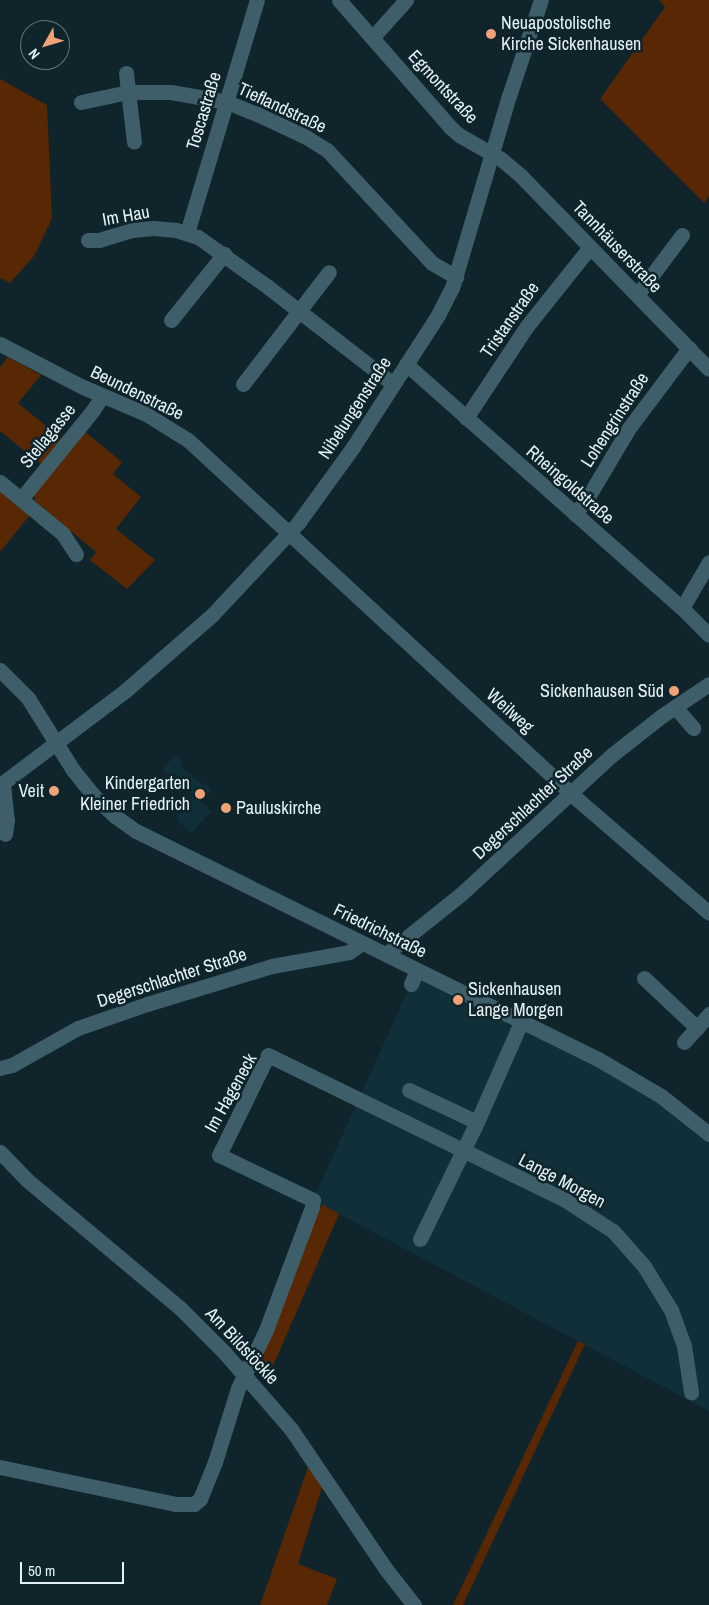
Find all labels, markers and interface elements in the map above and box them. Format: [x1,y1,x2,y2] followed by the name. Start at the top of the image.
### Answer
[501,13,641,56] place label: Neuapostolische Kirche Sickenhausen
[20,20,70,70] north arrow
[485,28,497,40] marker: Neuapostolische Kirche Sickenhausen
[25,45,44,63] text: N
[403,46,483,128] street label: Egmontstraße
[182,69,226,153] street label: Toscastraße
[234,78,330,138] street label: Tieflandstraße
[568,197,666,297] street label: Tannhäuserstraße
[101,201,151,231] street label: Im Hau
[476,278,544,362] street label: Tristanstraße
[314,353,396,463] street label: Nibelungenstraße
[87,361,187,425] street label: Beundenstraße
[576,369,654,471] street label: Lohengrinstraße
[16,400,80,472] street label: Stellagasse
[522,441,618,529] street label: Rheingoldstraße
[540,680,664,702] place label: Sickenhausen Süd
[482,684,538,738] street label: Weilweg
[668,685,680,697] marker: Sickenhausen Süd
[469,742,597,864] street label: Degerschlachter Straße
[80,773,190,816] place label: Kindergarten Kleiner Friedrich
[19,780,44,802] place label: Veit
[48,785,60,797] marker: Veit
[194,788,206,800] marker: Kindergarten Kleiner Friedrich
[236,797,321,819] place label: Pauluskirche
[220,802,232,814] marker: Pauluskirche
[330,899,430,963] street label: Friedrichstraße
[95,944,249,1012] street label: Degerschlachter Straße
[468,979,563,1022] place label: Sickenhausen Lange Morgen
[452,994,464,1006] marker: Sickenhausen Lange Morgen
[200,1050,262,1136] street label: Im Hageneck
[515,1149,609,1213] street label: Lange Morgen
[201,1303,283,1389] street label: Am Bildstöckle
[22,1552,126,1584] scale bar
[28,1560,55,1581] text: 50 m

